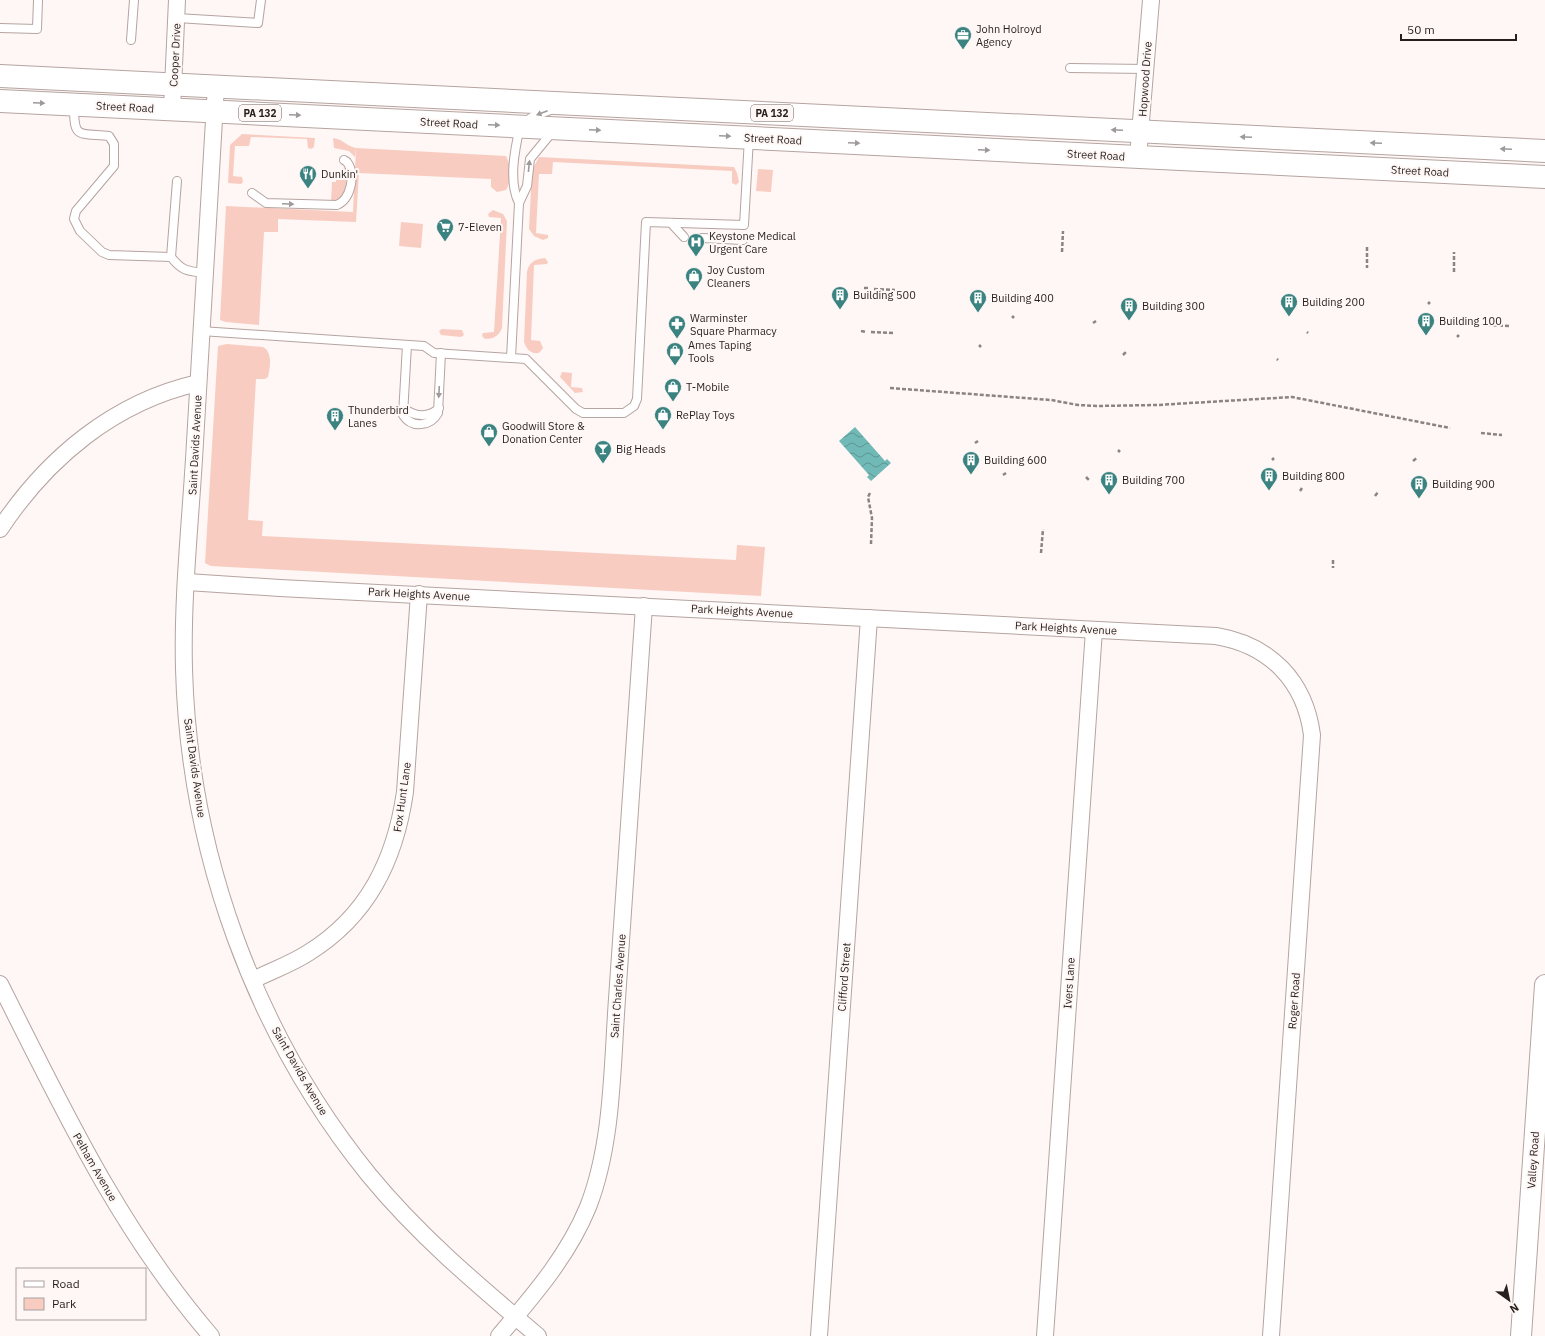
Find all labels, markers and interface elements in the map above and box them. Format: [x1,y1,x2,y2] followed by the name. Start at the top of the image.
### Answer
[1401,16,1516,42] scale bar
[976,22,1042,49] place label: John Holroyd Agency
[1407,22,1435,37] text: 50 m
[166,23,184,87] street label: Cooper Drive
[953,25,973,50] office icon: John Holroyd Agency
[1135,41,1155,117] street label: Hopwood Drive
[96,98,154,116] street label: Street Road
[33,99,45,106] one-way arrow
[239,105,281,121] road number: PA 132
[751,105,793,121] road number: PA 132
[536,111,548,117] one-way arrow
[289,112,302,118] one-way arrow
[420,114,478,132] street label: Street Road
[488,122,501,128] one-way arrow
[589,127,602,133] one-way arrow
[1110,127,1123,134] one-way arrow
[744,130,802,148] street label: Street Road
[719,133,731,140] one-way arrow
[1240,133,1252,140] one-way arrow
[1370,139,1382,146] one-way arrow
[848,140,861,146] one-way arrow
[978,146,990,153] one-way arrow
[1067,146,1125,164] street label: Street Road
[1499,146,1512,152] one-way arrow
[526,160,532,172] one-way arrow
[1391,162,1449,180] street label: Street Road
[298,164,318,189] restaurant icon: Dunkin'
[321,167,358,181] place label: Dunkin'
[282,201,295,207] one-way arrow
[435,217,455,242] supermarket icon: 7-Eleven
[458,220,502,234] place label: 7-Eleven
[709,229,796,256] place label: Keystone Medical Urgent Care
[686,232,706,257] hospital icon: Keystone Medical Urgent Care
[707,263,765,290] place label: Joy Custom Cleaners
[684,266,704,291] shop icon: Joy Custom Cleaners
[830,285,850,310] building icon: Building 500
[853,288,916,302] place label: Building 500
[968,288,988,313] building icon: Building 400
[991,291,1054,305] place label: Building 400
[1279,292,1299,317] building icon: Building 200
[1302,295,1365,309] place label: Building 200
[1119,296,1139,321] building icon: Building 300
[1142,299,1205,313] place label: Building 300
[690,311,777,338] place label: Warminster Square Pharmacy
[1416,311,1436,336] building icon: Building 100
[667,314,687,339] pharmacy icon: Warminster Square Pharmacy
[1439,314,1502,328] place label: Building 100
[688,338,751,365] place label: Ames Taping Tools
[665,341,685,366] shop icon: Ames Taping Tools
[663,377,683,402] shop icon: T-Mobile
[686,380,729,394] place label: T-Mobile
[436,386,443,398] one-way arrow
[185,395,205,495] street label: Saint Davids Avenue
[348,403,409,430] place label: Thunderbird Lanes
[653,405,673,430] shop icon: RePlay Toys
[325,406,345,431] building icon: Thunderbird Lanes
[676,408,735,422] place label: RePlay Toys
[502,419,585,446] place label: Goodwill Store & Donation Center
[479,422,499,447] shop icon: Goodwill Store & Donation Center
[593,439,613,464] bar icon: Big Heads
[616,442,666,456] place label: Big Heads
[961,450,981,475] building icon: Building 600
[984,453,1047,467] place label: Building 600
[1259,466,1279,491] building icon: Building 800
[1282,469,1345,483] place label: Building 800
[1099,470,1119,495] building icon: Building 700
[1122,473,1185,487] place label: Building 700
[1409,474,1429,499] building icon: Building 900
[1432,477,1495,491] place label: Building 900
[368,584,470,604] street label: Park Heights Avenue
[691,601,793,621] street label: Park Heights Avenue
[1015,618,1117,638] street label: Park Heights Avenue
[181,717,209,819] street label: Saint Davids Avenue
[390,761,414,833] street label: Fox Hunt Lane
[607,933,629,1039] street label: Saint Charles Avenue
[835,942,853,1012] street label: Clifford Street
[1060,957,1078,1009] street label: Ivers Lane
[1285,972,1303,1030] street label: Roger Road
[269,1024,331,1118] street label: Saint Davids Avenue
[70,1130,120,1204] street label: Pelham Avenue
[1524,1131,1542,1189] street label: Valley Road
[16,1268,146,1320] legend
[52,1276,80,1291] text: Road
[1489,1280,1529,1320] north arrow
[52,1296,77,1311] text: Park
[1507,1300,1522,1316] text: N

